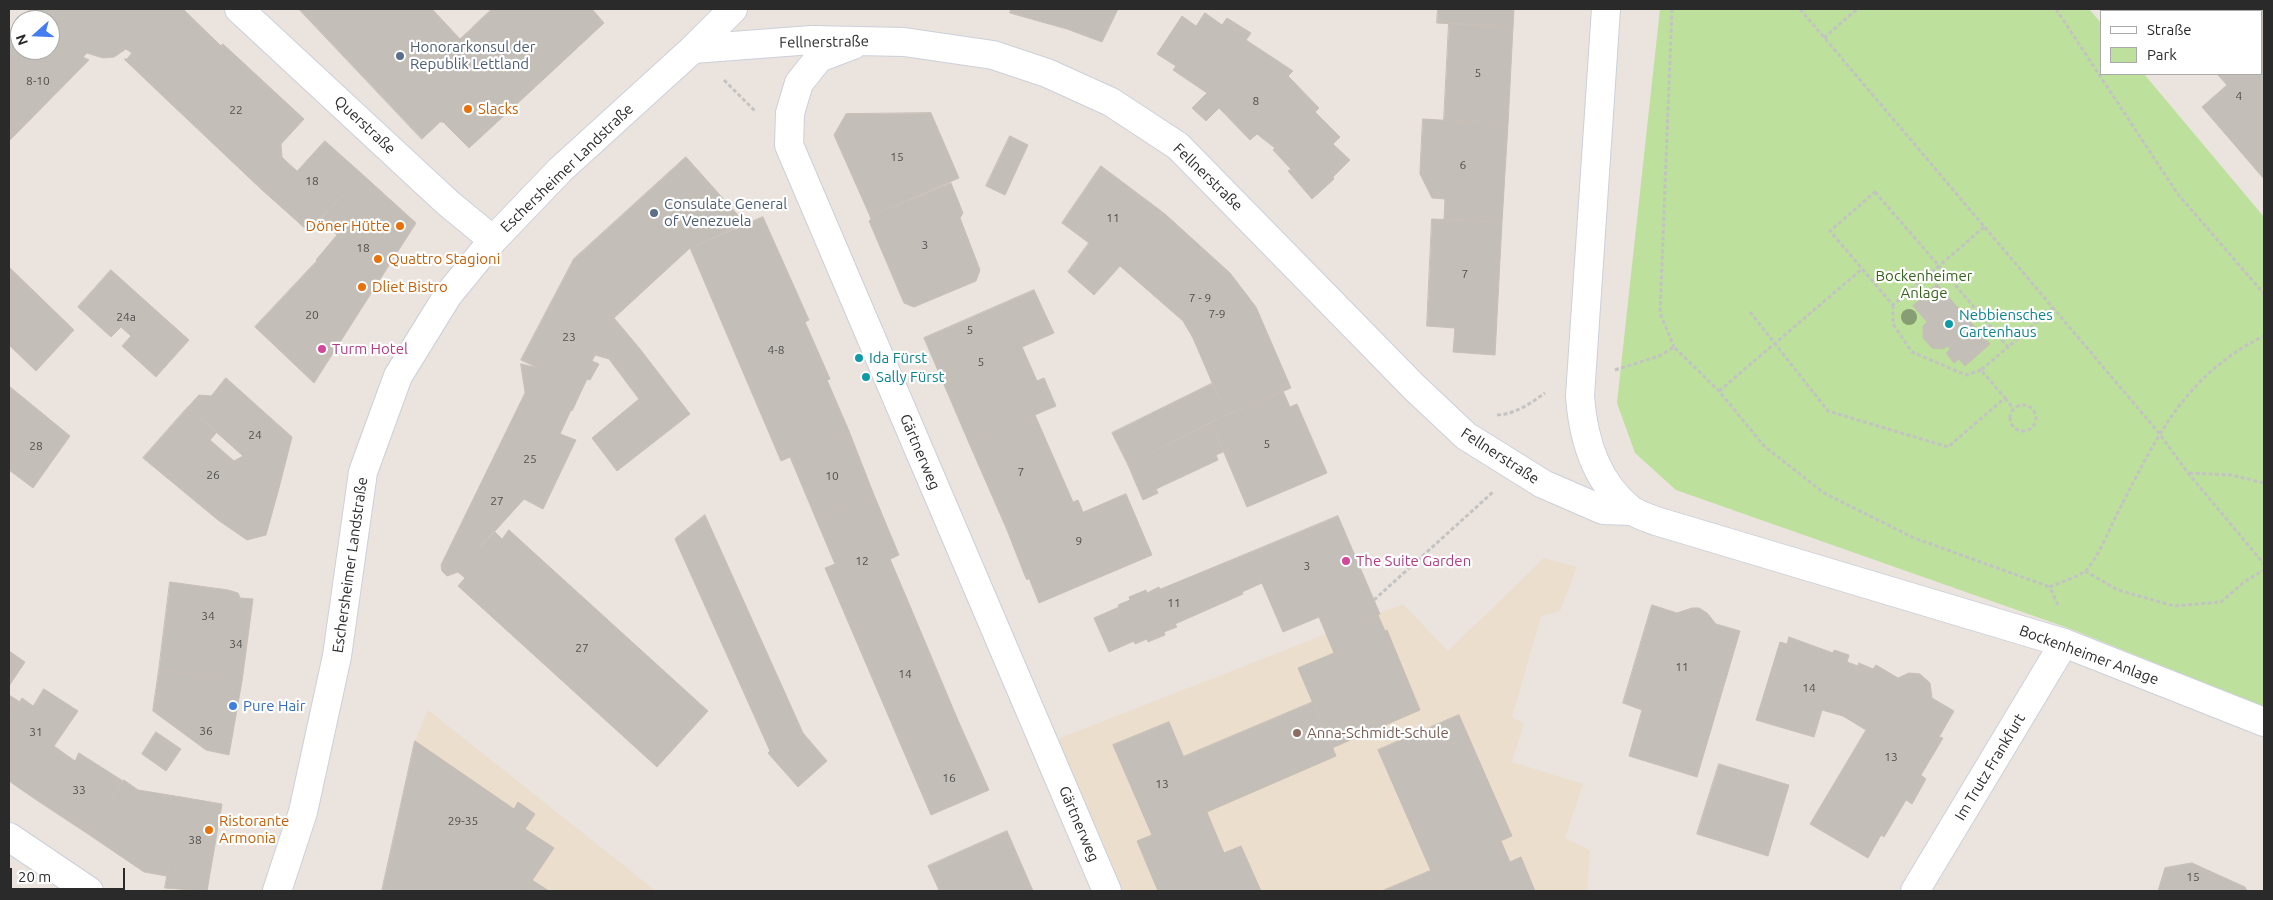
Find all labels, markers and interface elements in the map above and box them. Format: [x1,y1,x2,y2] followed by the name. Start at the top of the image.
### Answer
[10,10,60,60] north arrow
[2100,10,2263,75] legend
[2147,21,2191,38] text: Straße
[13,32,31,47] text: N
[779,32,869,52] street label: Fellnerstraße
[410,38,535,73] place label: Honorarkonsul der Republik Lettland
[2147,46,2177,63] text: Park
[394,50,406,62] marker: Honorarkonsul der Republik Lettland
[1475,66,1481,80] house number: 5
[26,74,50,88] house number: 8-10
[2236,89,2242,103] house number: 4
[331,92,399,158] street label: Querstraße
[1253,94,1259,108] house number: 8
[478,100,519,118] place label: Slacks
[497,100,637,236] street label: Eschersheimer Landstraße
[229,103,243,117] house number: 22
[462,103,474,115] marker: Slacks
[1170,139,1246,215] street label: Fellnerstraße
[890,150,904,164] house number: 15
[1460,158,1466,172] house number: 6
[305,174,319,188] house number: 18
[664,195,787,230] place label: Consulate General of Venezuela
[648,207,660,219] marker: Consulate General of Venezuela
[1106,211,1120,225] house number: 11
[306,217,390,235] place label: Döner Hütte
[394,220,406,232] marker: Döner Hütte
[922,238,928,252] house number: 3
[356,241,370,255] house number: 18
[388,250,500,268] place label: Quattro Stagioni
[372,253,384,265] marker: Quattro Stagioni
[1462,267,1468,281] house number: 7
[1876,267,1972,302] park label: Bockenheimer Anlage
[372,278,448,296] place label: Dliet Bistro
[356,281,368,293] marker: Dliet Bistro
[1189,291,1211,305] house number: 7 - 9
[1959,306,2053,341] place label: Nebbiensches Gartenhaus
[1208,307,1226,321] house number: 7-9
[305,308,319,322] house number: 20
[116,310,136,324] house number: 24a
[1943,318,1955,330] marker: Nebbiensches Gartenhaus
[967,323,973,337] house number: 5
[562,330,576,344] house number: 23
[332,340,408,358] place label: Turm Hotel
[316,343,328,355] marker: Turm Hotel
[767,343,785,357] house number: 4-8
[869,349,927,367] place label: Ida Fürst
[853,352,865,364] marker: Ida Fürst
[978,355,984,369] house number: 5
[876,368,944,386] place label: Sally Fürst
[860,371,872,383] marker: Sally Fürst
[896,411,944,493] street label: Gärtnerweg
[1458,424,1542,488] street label: Fellnerstraße
[248,428,262,442] house number: 24
[1264,437,1270,451] house number: 5
[29,439,43,453] house number: 28
[523,452,537,466] house number: 25
[1018,465,1024,479] house number: 7
[206,468,220,482] house number: 26
[825,469,839,483] house number: 10
[329,476,371,654] street label: Eschersheimer Landstraße
[490,494,504,508] house number: 27
[1076,534,1082,548] house number: 9
[1356,552,1471,570] place label: The Suite Garden
[855,554,869,568] house number: 12
[1340,555,1352,567] marker: The Suite Garden
[1304,559,1310,573] house number: 3
[1167,596,1181,610] house number: 11
[201,609,215,623] house number: 34
[2017,621,2161,689] street label: Bockenheimer Anlage
[229,637,243,651] house number: 34
[575,641,589,655] house number: 27
[1675,660,1689,674] house number: 11
[898,667,912,681] house number: 14
[1802,681,1816,695] house number: 14
[243,697,305,715] place label: Pure Hair
[227,700,239,712] marker: Pure Hair
[1951,710,2029,824] street label: Im Trutz Frankfurt
[199,724,213,738] house number: 36
[1307,724,1449,742] place label: Anna-Schmidt-Schule
[29,725,43,739] house number: 31
[1291,727,1303,739] marker: Anna-Schmidt-Schule
[1884,750,1898,764] house number: 13
[942,771,956,785] house number: 16
[1155,777,1169,791] house number: 13
[72,783,86,797] house number: 33
[1055,783,1103,865] street label: Gärtnerweg
[219,812,289,847] place label: Ristorante Armonia
[448,814,478,828] house number: 29-35
[203,824,215,836] marker: Ristorante Armonia
[188,833,202,847] house number: 38
[12,858,128,890] scale bar
[18,868,51,885] text: 20 m
[2186,870,2200,884] house number: 15

